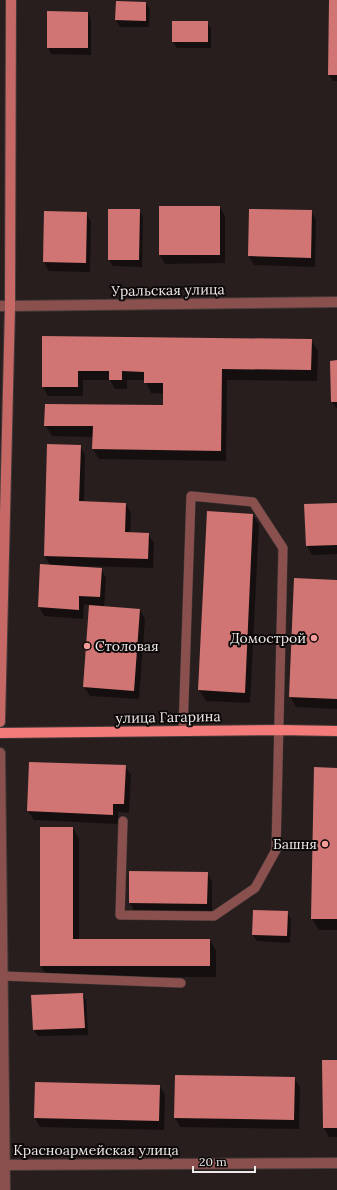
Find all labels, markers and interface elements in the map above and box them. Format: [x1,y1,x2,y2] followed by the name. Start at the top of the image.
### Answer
[110,280,225,300] street label: Уральская улица
[230,629,306,647] place label: Домострой
[309,633,319,643] marker: Домострой
[95,637,159,655] place label: Столовая
[82,641,92,651] marker: Столовая
[115,707,221,727] street label: улица Гагарина
[273,835,317,853] place label: Башня
[320,839,330,849] marker: Башня
[13,1141,179,1159] street label: Красноармейская улица
[193,1148,255,1174] scale bar
[199,1154,227,1169] text: 20 m

